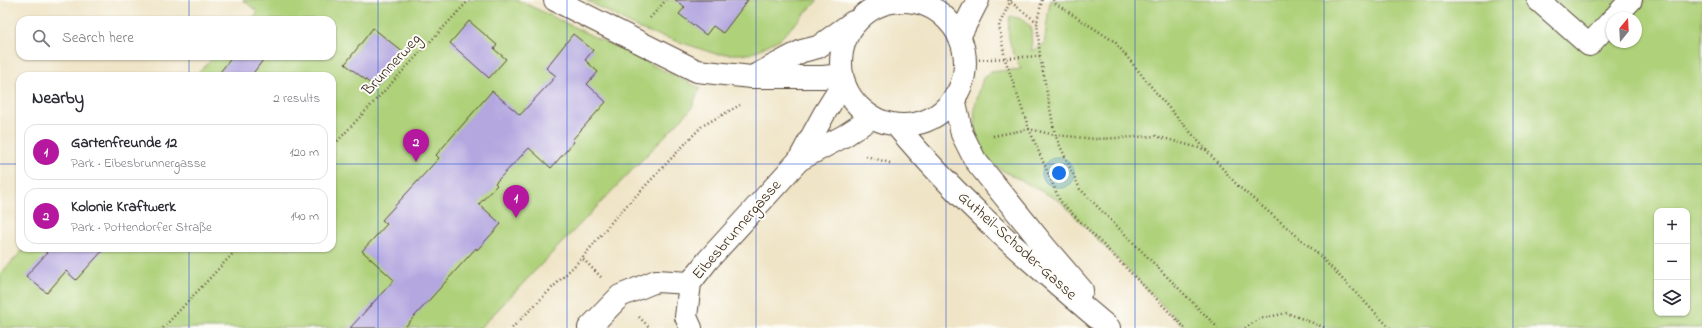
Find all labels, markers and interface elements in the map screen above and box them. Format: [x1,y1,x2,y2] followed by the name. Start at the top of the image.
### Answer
[1606,12,1642,48] north arrow
[16,16,336,60] search box
[30,27,52,49] icon: search
[62,27,134,49] text: Search here
[356,28,427,102] street label: Brunnerweg
[32,86,84,111] text: Nearby
[273,89,320,108] text: 2 results
[403,129,429,162] pin: 2
[71,132,177,154] text: Gartenfreunde 12
[44,143,48,162] text: 1
[289,143,319,162] text: 120 m
[71,154,206,173] text: Park · Eibesbrunnergasse
[1049,163,1069,183] your location
[687,174,788,285] street label: Eibesbrunnergasse
[503,185,529,218] pin: 1
[952,186,1083,307] street label: Gutheil-Schoder-Gasse
[71,196,176,218] text: Kolonie Kraftwerk
[43,207,49,226] text: 2
[291,207,319,226] text: 140 m
[1654,208,1690,316] map controls
[1654,208,1690,244] button: +
[71,218,212,237] text: Park · Pottendorfer Straße
[1654,244,1690,280] button: −
[1654,280,1690,316] button: layers

